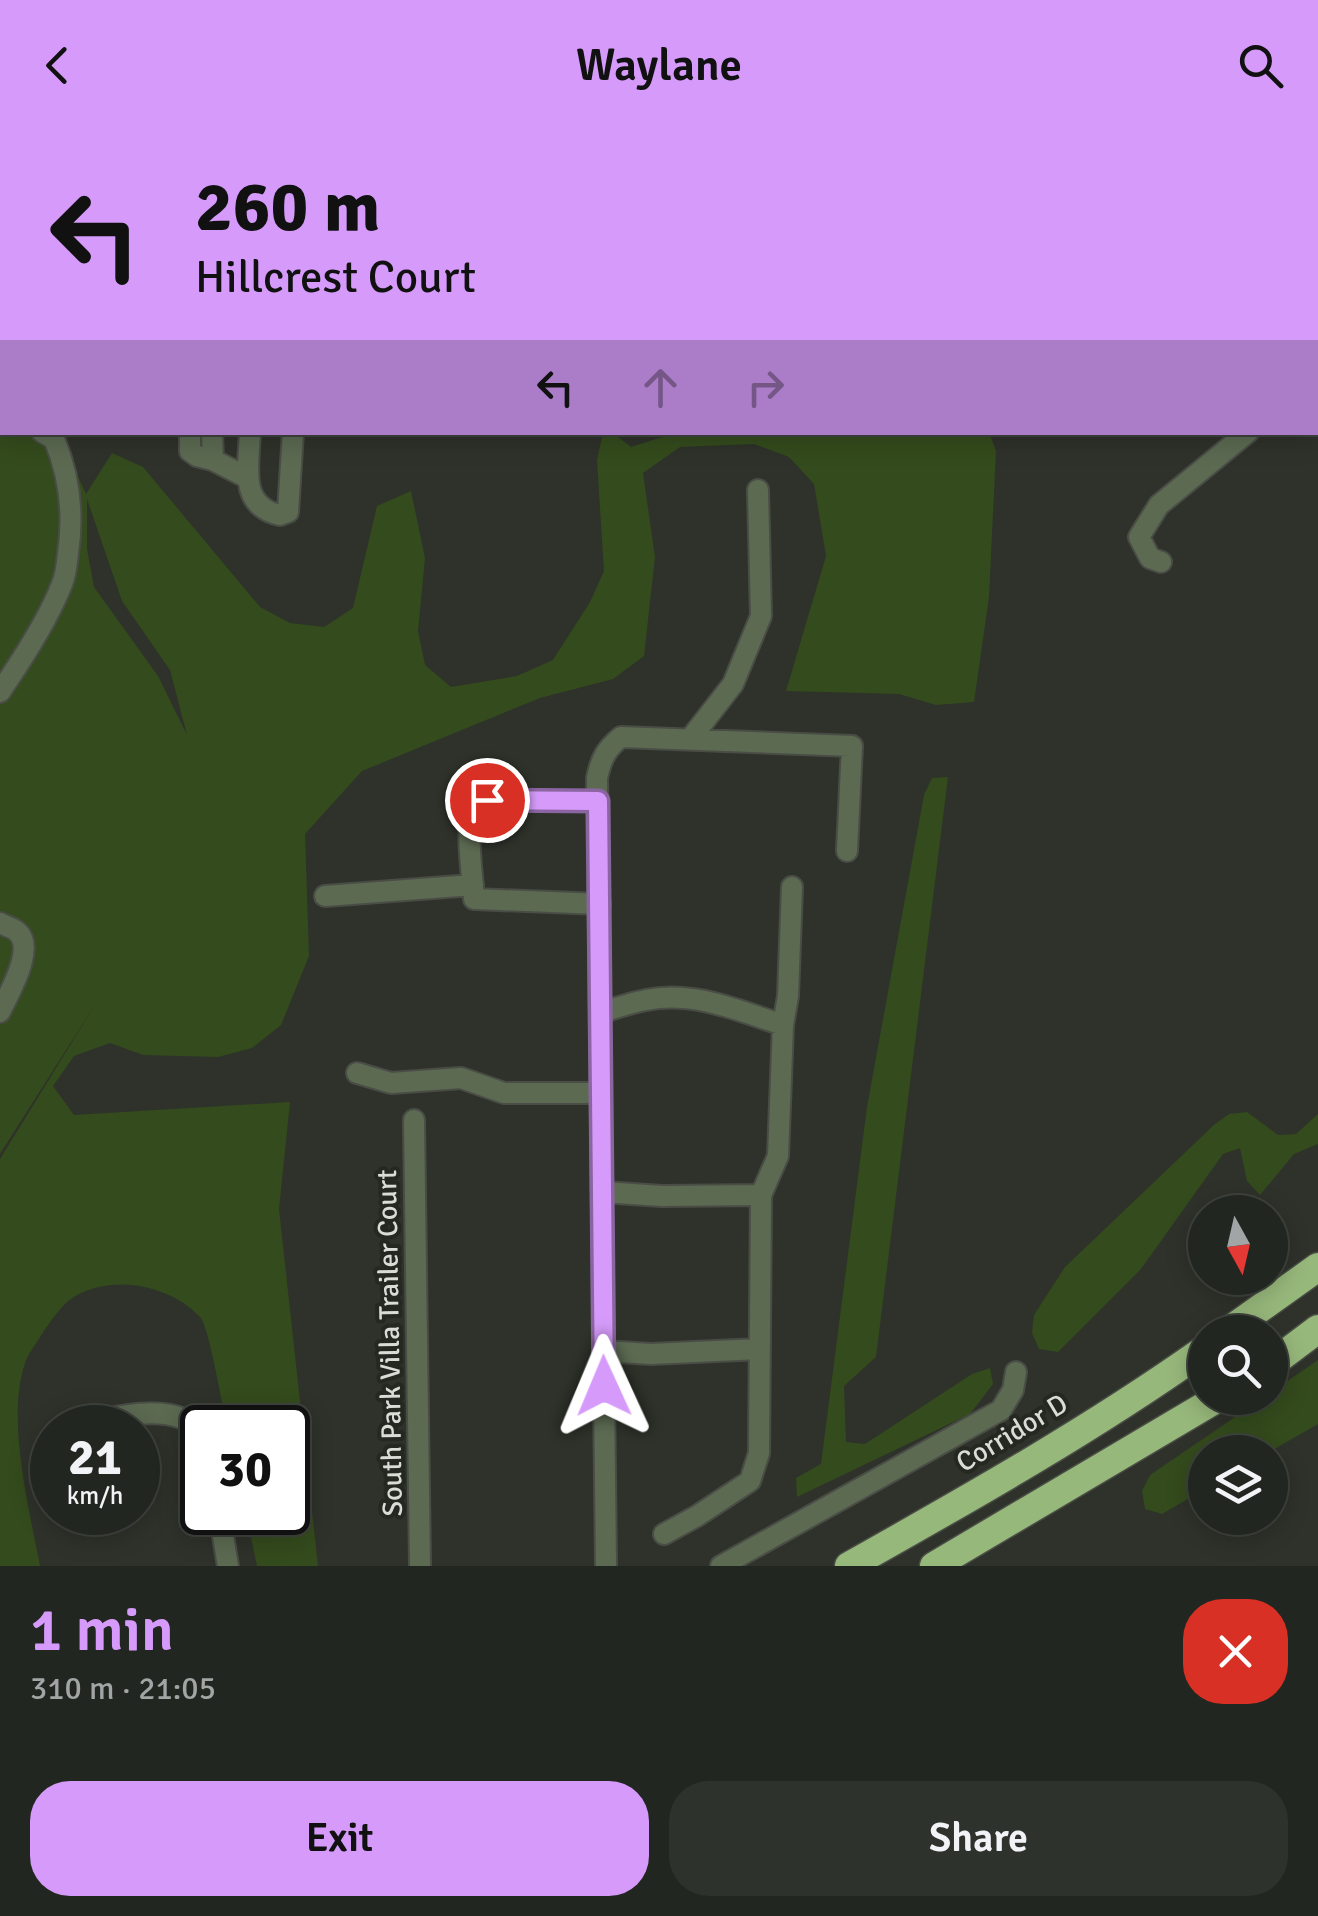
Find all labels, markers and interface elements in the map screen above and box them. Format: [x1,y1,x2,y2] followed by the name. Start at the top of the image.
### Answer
[30,38,85,93] icon: back
[576,38,742,93] text: Waylane
[1233,38,1288,93] icon: search
[195,164,380,250] text: 260 m
[30,170,160,300] icon: left
[195,250,476,305] text: Hillcrest Court
[528,360,583,415] icon: left
[633,360,688,415] icon: ahead
[738,360,793,415] icon: right
[445,758,530,843] pin
[460,773,515,828] icon: arrive
[370,1169,410,1517] street label: South Park Villa Trailer Court
[1188,1195,1288,1295] north arrow
[1188,1195,1288,1535] map controls
[1188,1315,1288,1415] button: search
[552,1334,656,1438] position arrow
[950,1387,1074,1479] street label: Corridor D
[180,1405,310,1535] speed limit sign: 30
[68,1427,122,1489] text: 21
[1188,1435,1288,1535] button: layers
[67,1480,123,1511] text: km/h
[30,1594,174,1668] text: 1 min
[1183,1599,1288,1704] button: close
[30,1669,216,1708] text: 310 m · 21:05
[30,1781,649,1896] button: Exit
[669,1781,1288,1896] button: Share

